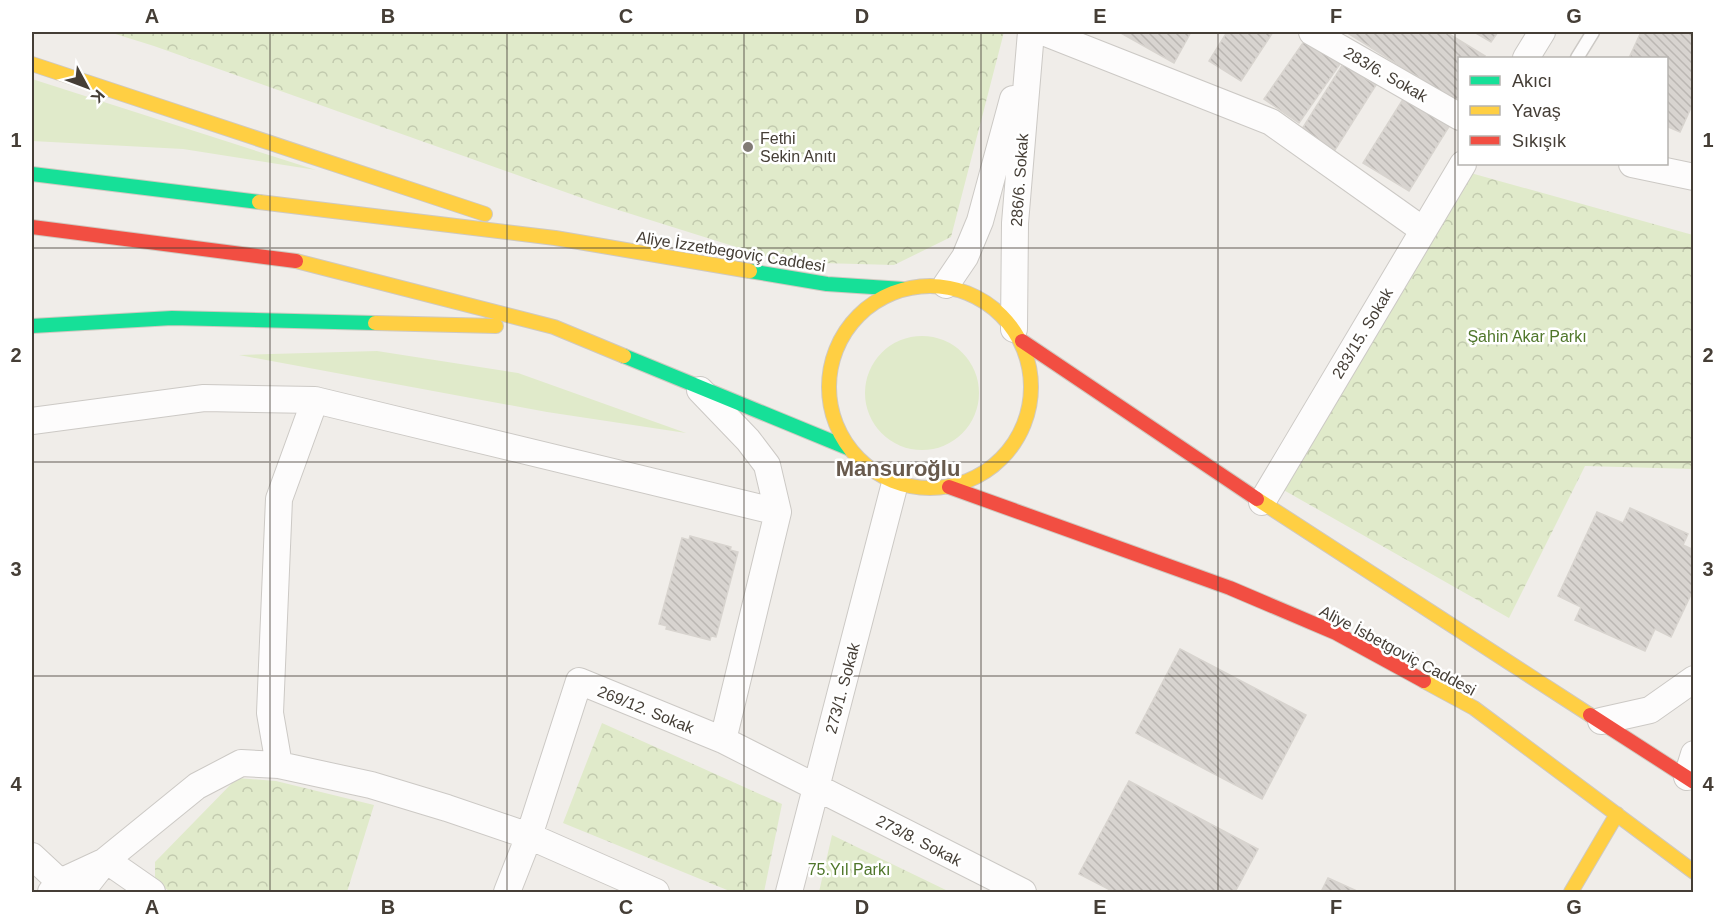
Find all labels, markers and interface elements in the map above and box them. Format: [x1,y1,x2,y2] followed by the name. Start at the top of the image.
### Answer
[145,5,159,27] text: A
[381,5,395,27] text: B
[619,5,633,27] text: C
[855,5,869,27] text: D
[1093,5,1107,27] text: E
[1330,5,1342,27] text: F
[1566,5,1582,27] text: G
[1341,44,1431,106] street label: 283/6. Sokak
[57,57,117,117] north arrow
[1458,57,1668,165] legend
[1512,71,1552,91] text: Akıcı
[87,87,108,107] text: K
[1512,101,1561,121] text: Yavaş
[10,129,22,151] text: 1
[1702,129,1714,151] text: 1
[760,130,837,165] place label: Fethi Sekin Anıtı
[1512,131,1567,151] text: Sıkışık
[1008,132,1031,227] street label: 286/6. Sokak
[741,140,755,154] marker: Fethi Sekin Anıtı
[635,227,827,275] street label: Aliye İzzetbegoviç Caddesi
[1329,284,1397,381] street label: 283/15. Sokak
[1467,328,1587,345] park label: Şahin Akar Parkı
[10,344,22,366] text: 2
[1702,344,1714,366] text: 2
[836,456,960,481] district label: Mansuroğlu
[10,558,22,580] text: 3
[1702,558,1714,580] text: 3
[1317,601,1479,699] street label: Aliye İsbetgoviç Caddesi
[822,640,863,735] street label: 273/1. Sokak
[595,682,697,737] street label: 269/12. Sokak
[10,773,22,795] text: 4
[1702,773,1714,795] text: 4
[873,812,965,870] street label: 273/8. Sokak
[808,861,890,878] park label: 75.Yıl Parkı
[145,896,159,918] text: A
[381,896,395,918] text: B
[619,896,633,918] text: C
[855,896,869,918] text: D
[1093,896,1107,918] text: E
[1330,896,1342,918] text: F
[1566,896,1582,918] text: G

